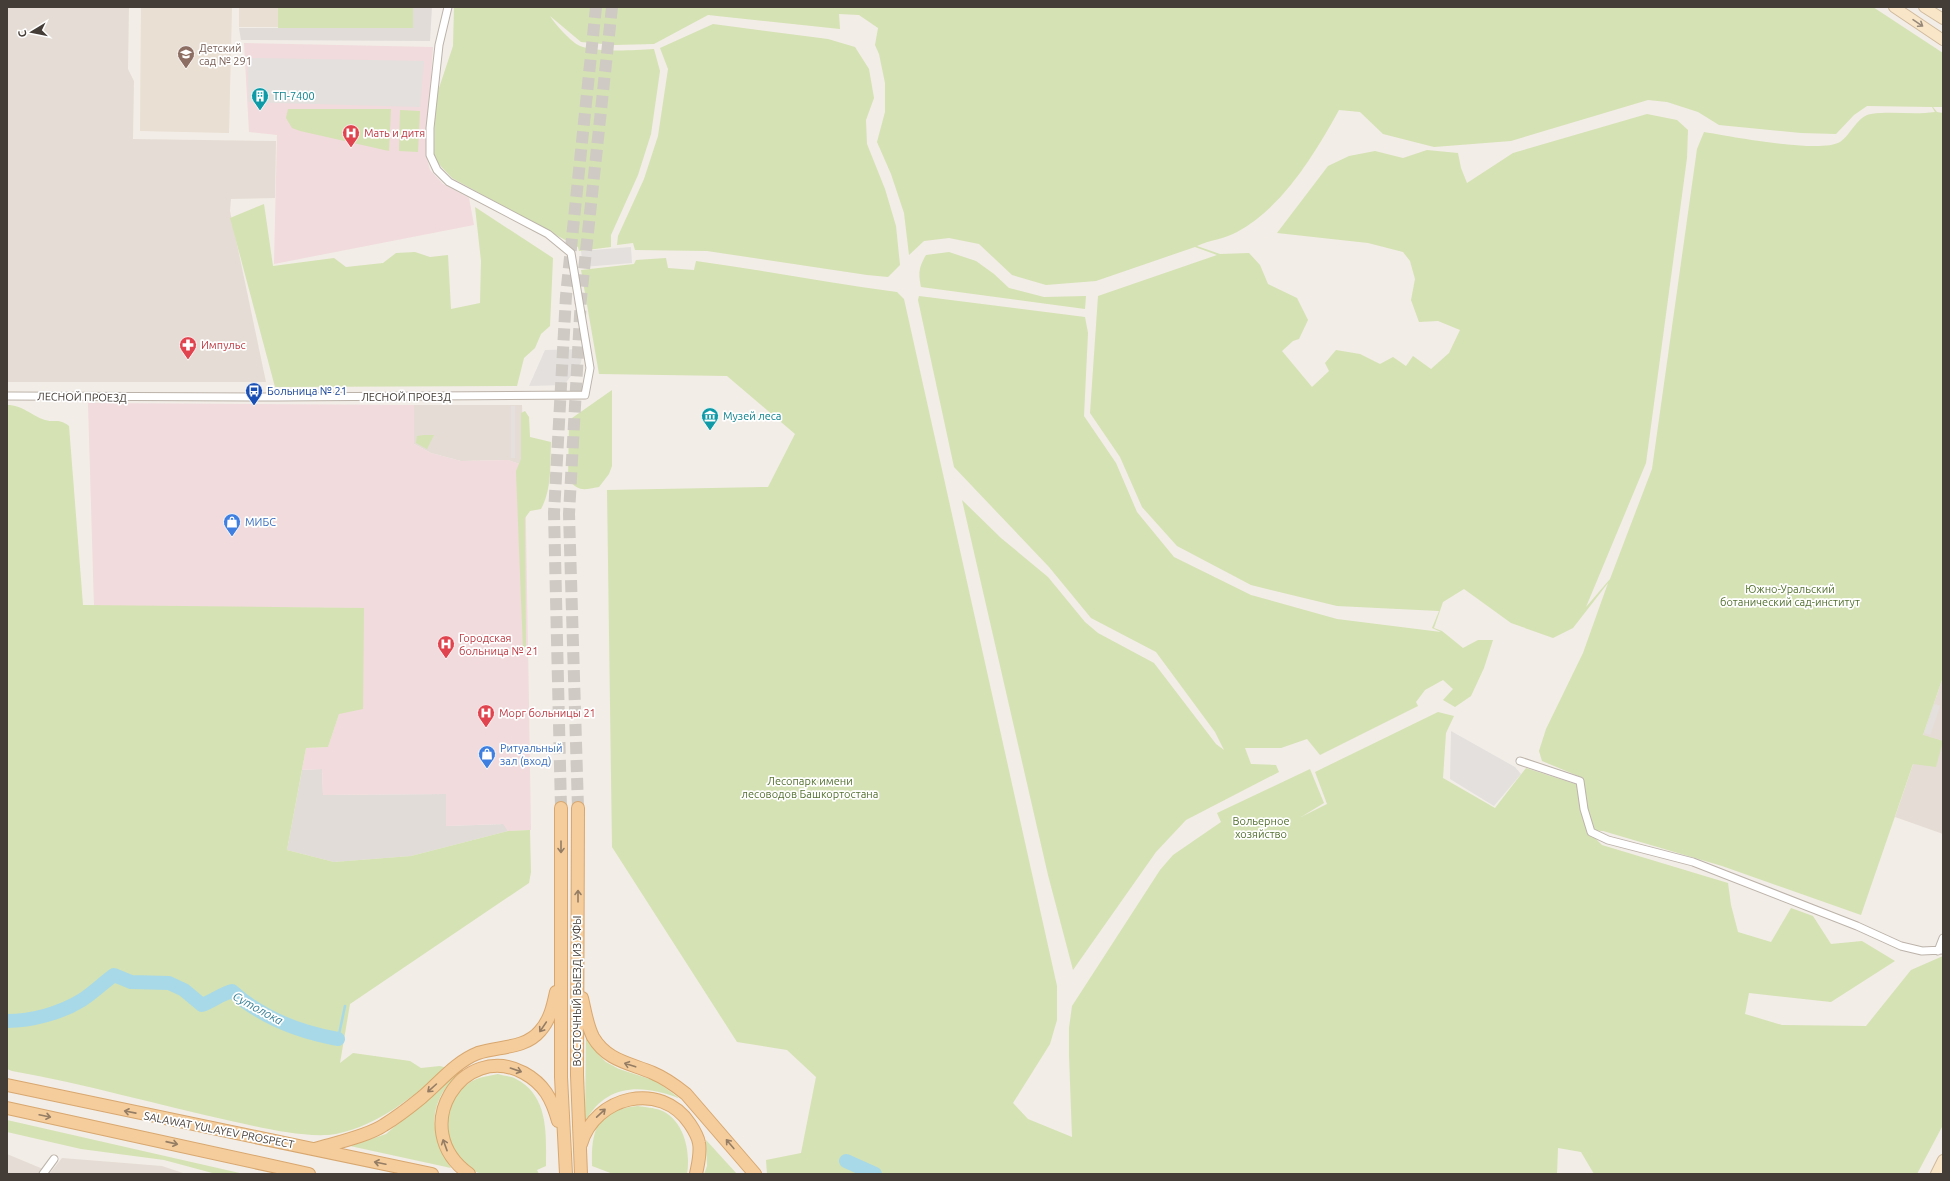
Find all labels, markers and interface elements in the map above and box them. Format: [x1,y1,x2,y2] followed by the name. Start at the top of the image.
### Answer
[12,12,52,52] north arrow
[1913,19,1924,28] one-way arrow
[16,29,29,38] text: С
[199,42,252,67] place label: Детский сад № 291
[176,44,196,69] school or university icon: Детский сад № 291
[250,86,270,111] building icon: ТП-7400
[273,90,315,102] place label: ТП-7400
[341,123,361,148] hospital icon: Мать и дитя
[364,127,425,139] place label: Мать и дитя
[178,335,198,360] pharmacy icon: Импульс
[201,339,246,351] place label: Импульс
[244,381,264,406] bus stop icon: Больница № 21
[267,385,347,397] place label: Больница № 21
[37,390,127,404] street label: ЛЕСНОЙ ПРОЕЗД
[361,391,451,403] street label: ЛЕСНОЙ ПРОЕЗД
[700,406,720,431] museum icon: Музей леса
[723,410,782,422] place label: Музей леса
[222,512,242,537] shop icon: МИБС
[245,516,276,528] place label: МИБС
[1720,583,1860,608] park label: Южно-Уральский ботанический сад-институт
[459,632,539,657] place label: Городская больница № 21
[436,634,456,659] hospital icon: Городская больница № 21
[476,703,496,728] hospital icon: Морг больницы 21
[499,707,596,719] place label: Морг больницы 21
[500,742,562,768] place label: Ритуальный зал (вход)
[477,744,497,769] shop icon: Ритуальный зал (вход)
[742,775,878,800] park label: Лесопарк имени лесоводов Башкортостана
[1233,815,1290,840] park label: Вольерное хозяйство
[557,840,565,853] one-way arrow
[574,890,582,903] one-way arrow
[571,916,583,1066] street label: ВОСТОЧНЫЙ ВЫЕЗД ИЗ УФЫ
[231,989,286,1027] water label: Сутолока
[539,1021,547,1032] one-way arrow
[625,1061,637,1069] one-way arrow
[510,1067,522,1075] one-way arrow
[427,1083,437,1092] one-way arrow
[123,1108,136,1116] one-way arrow
[596,1108,606,1118] one-way arrow
[143,1110,295,1150] street label: SALAWAT YULAYEV PROSPECT
[38,1112,51,1120] one-way arrow
[440,1139,448,1151] one-way arrow
[725,1139,734,1150] one-way arrow
[165,1140,178,1148] one-way arrow
[374,1159,387,1167] one-way arrow

